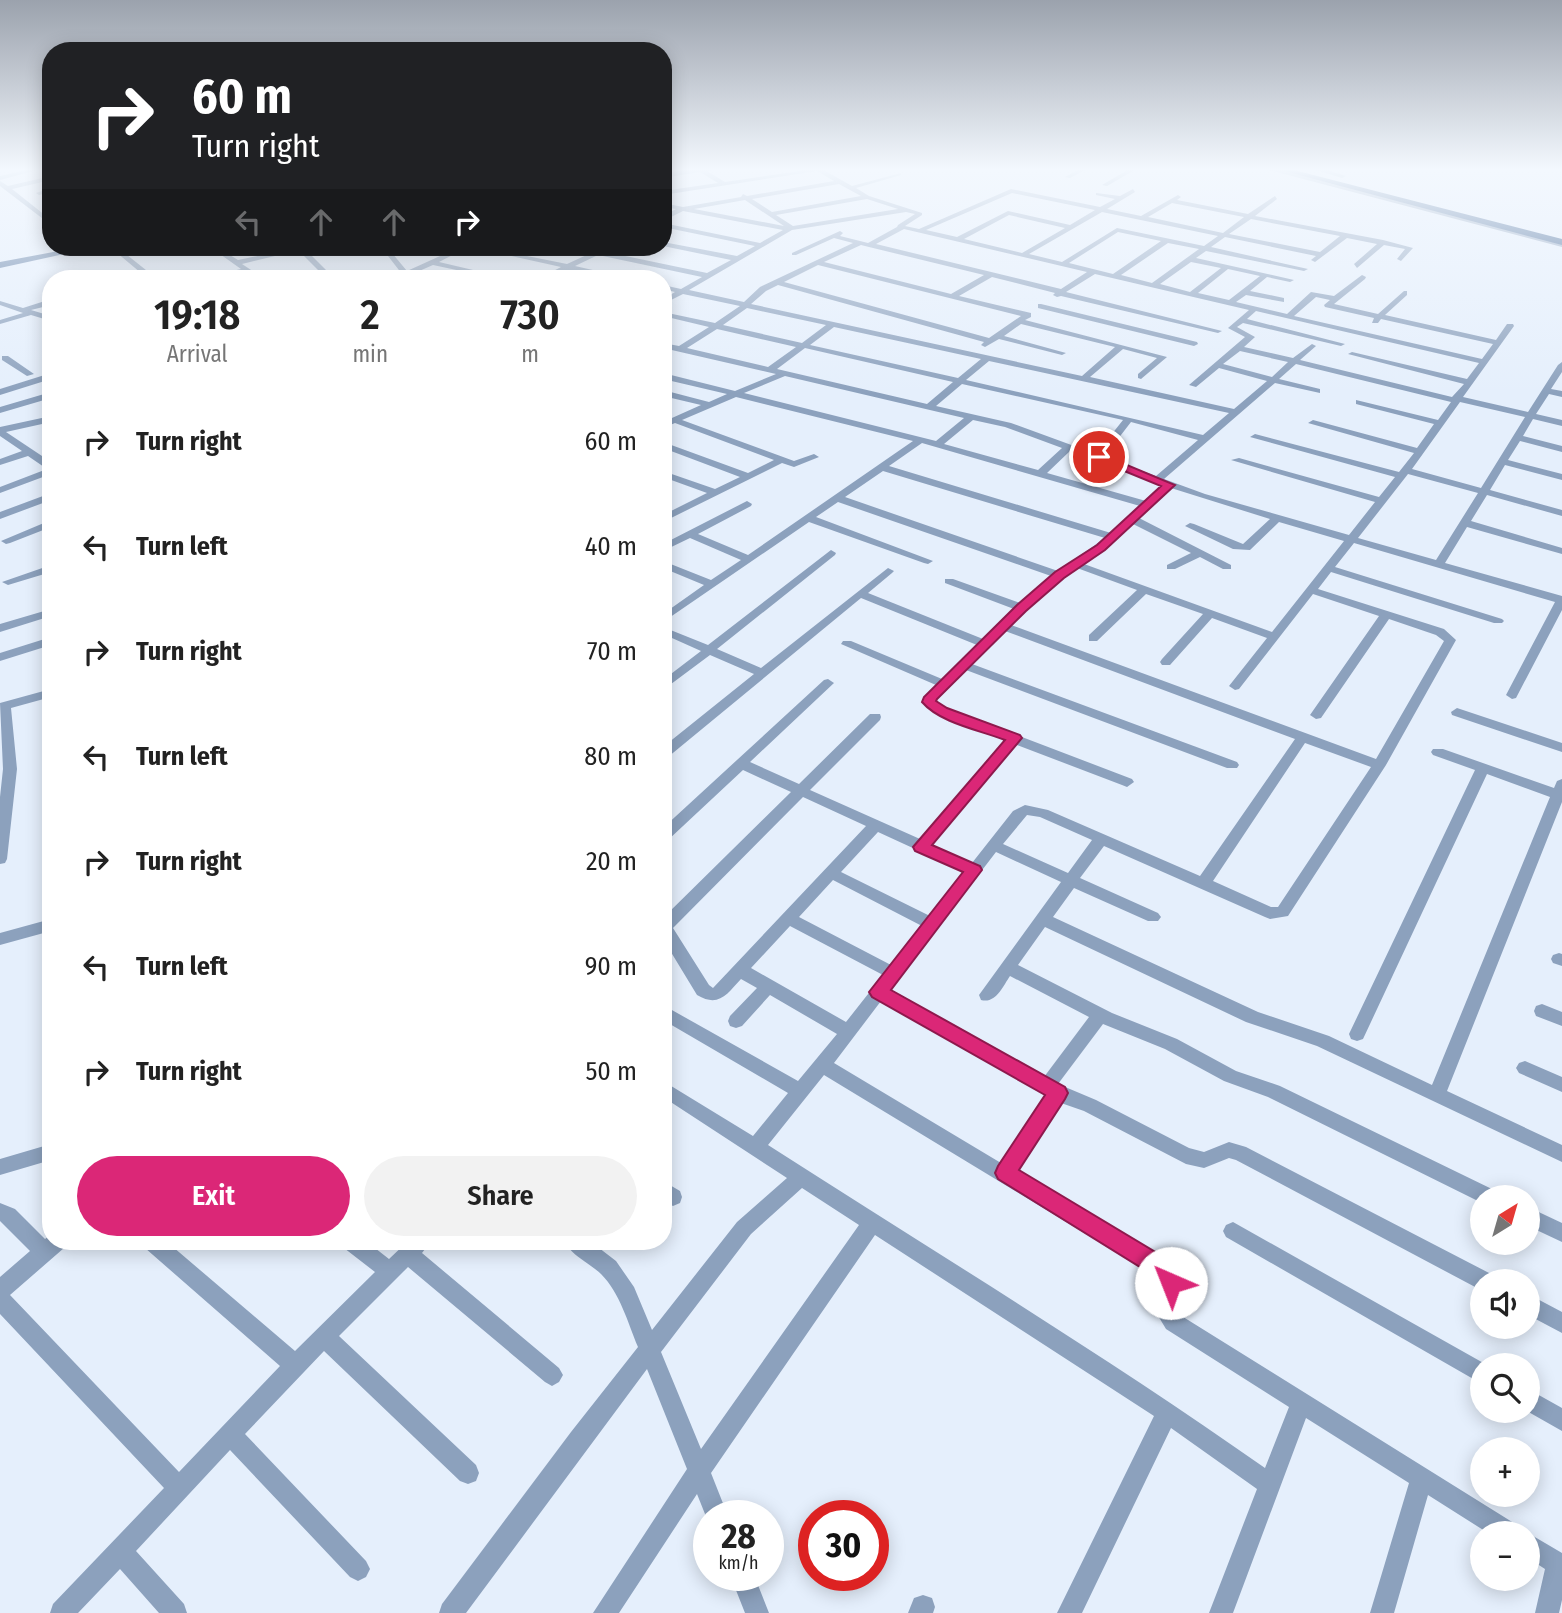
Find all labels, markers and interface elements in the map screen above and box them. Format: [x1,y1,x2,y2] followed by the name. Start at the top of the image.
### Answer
[192,67,292,126] text: 60 m
[77,70,168,161] icon: right
[192,127,319,165] text: Turn right
[229,203,267,241] icon: left
[302,203,340,241] icon: ahead
[375,203,413,241] icon: ahead
[448,203,486,241] icon: right
[154,290,240,340] text: 19:18
[361,290,380,340] text: 2
[500,290,560,340] text: 730
[167,340,228,368] text: Arrival
[352,340,388,368] text: min
[521,340,539,368] text: m
[77,423,115,461] icon: right
[136,426,242,457] text: Turn right
[584,426,637,457] text: 60 m
[1069,427,1129,487] pin
[1080,438,1118,476] icon: arrive
[77,528,115,566] icon: left
[136,531,228,562] text: Turn left
[585,531,637,562] text: 40 m
[77,633,115,671] icon: right
[136,636,242,667] text: Turn right
[587,636,637,667] text: 70 m
[77,738,115,776] icon: left
[136,741,228,772] text: Turn left
[584,741,637,772] text: 80 m
[77,843,115,881] icon: right
[136,846,242,877] text: Turn right
[586,846,637,877] text: 20 m
[77,948,115,986] icon: left
[136,951,228,982] text: Turn left
[585,951,637,982] text: 90 m
[77,1053,115,1091] icon: right
[136,1056,242,1087] text: Turn right
[585,1056,637,1087] text: 50 m
[77,1156,350,1236] button: Exit
[364,1156,637,1236] button: Share
[1470,1185,1540,1255] north arrow
[1470,1185,1540,1591] map controls
[1134,1246,1208,1320] position arrow
[1470,1269,1540,1339] button: sound
[1470,1353,1540,1423] button: search
[1470,1437,1540,1507] button: +
[798,1500,889,1591] speed limit sign: 30
[721,1515,756,1557] text: 28
[1470,1521,1540,1591] button: −
[718,1552,759,1574] text: km/h

